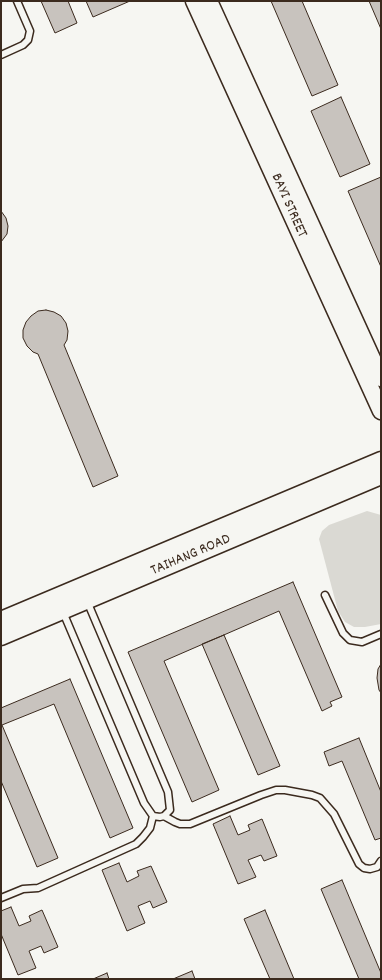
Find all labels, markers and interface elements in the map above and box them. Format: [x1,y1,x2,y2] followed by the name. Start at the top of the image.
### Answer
[266,171,310,241] street label: BAYI STREET
[148,531,234,581] street label: TAIHANG ROAD

